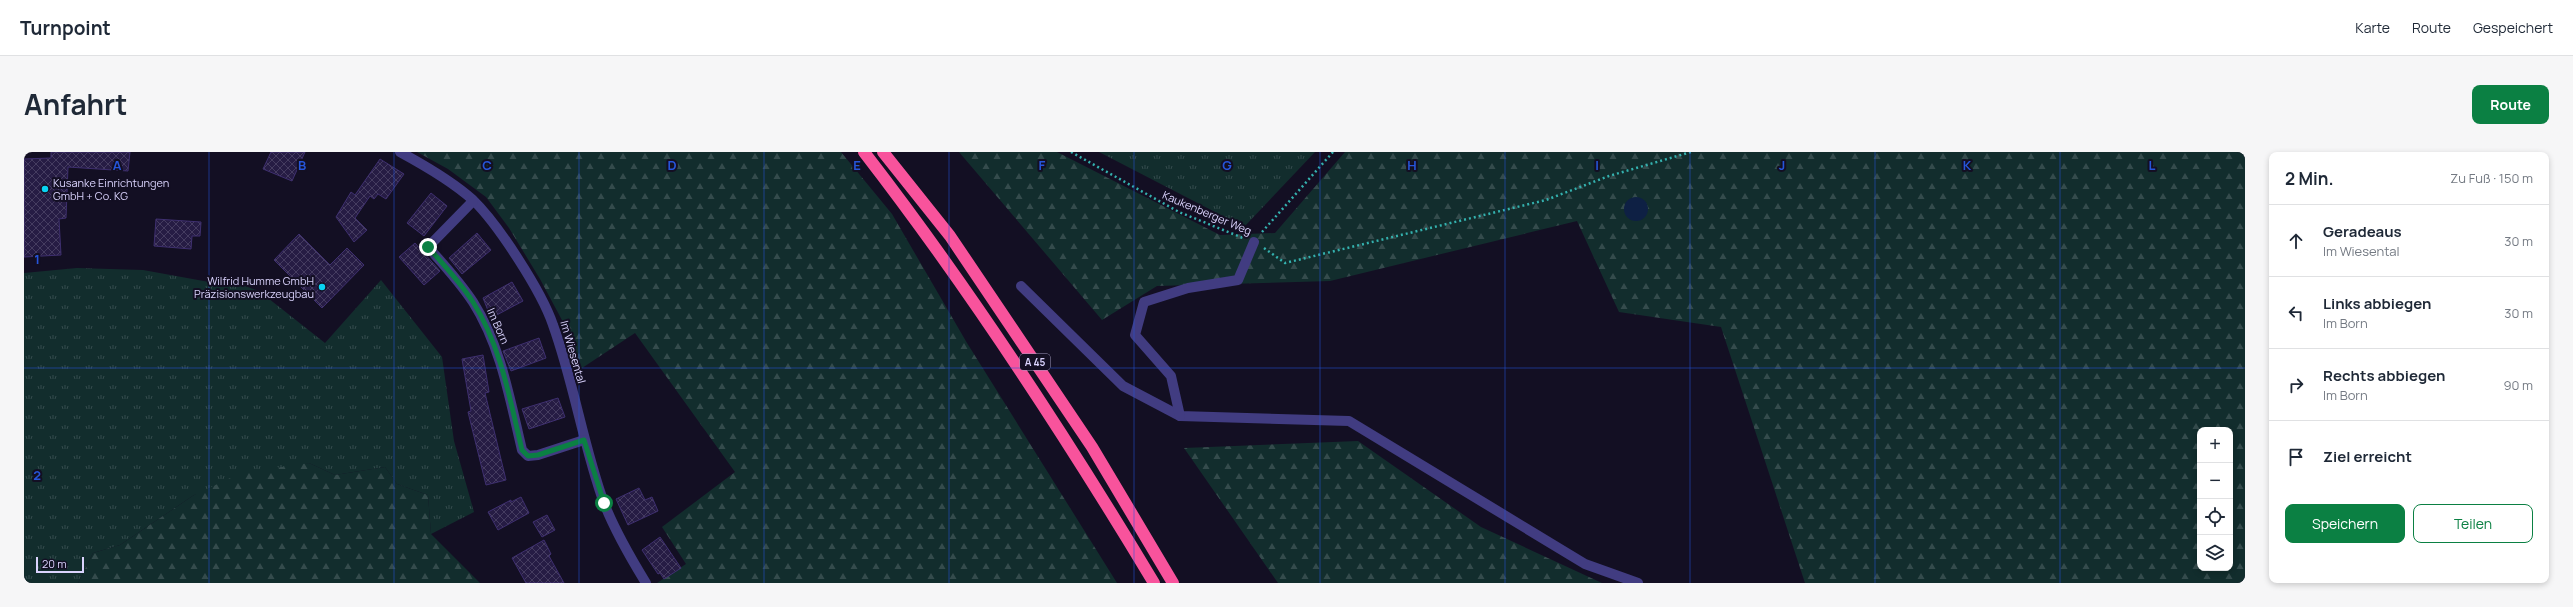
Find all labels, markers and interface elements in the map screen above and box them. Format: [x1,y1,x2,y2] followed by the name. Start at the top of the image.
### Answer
[20,15,111,41] text: Turnpoint
[2355,18,2390,37] text: Karte
[2412,18,2451,37] text: Route
[2473,18,2553,37] text: Gespeichert
[24,85,127,123] text: Anfahrt
[2472,85,2549,124] button: Route
[113,156,122,174] text: A
[298,156,306,174] text: B
[482,156,492,174] text: C
[667,156,677,174] text: D
[853,156,861,174] text: E
[1039,156,1046,174] text: F
[1222,156,1232,174] text: G
[1407,156,1417,174] text: H
[1595,156,1599,174] text: I
[1779,156,1785,174] text: J
[1963,156,1972,174] text: K
[2149,156,2156,174] text: L
[2285,167,2334,190] text: 2 Min.
[2450,169,2533,187] text: Zu Fuß · 150 m
[53,175,169,203] place label: Kusanke Einrichtungen GmbH + Co. KG
[40,184,50,194] marker: Kusanke Einrichtungen GmbH + Co. KG
[1160,187,1254,238] street label: Kaukenberger Weg
[2323,221,2402,242] text: Geradeaus
[2285,230,2307,252] icon: ahead
[2504,232,2533,250] text: 30 m
[419,238,437,256] route end
[2323,242,2400,260] text: Im Wiesental
[34,250,40,268] text: 1
[194,273,314,301] place label: Wilfrid Humme GmbH Präzisionswerkzeugbau
[317,282,327,292] marker: Wilfrid Humme GmbH Präzisionswerkzeugbau
[2323,293,2431,314] text: Links abbiegen
[2285,302,2307,324] icon: left
[2504,304,2533,322] text: 30 m
[484,305,513,346] street label: Im Born
[2323,314,2368,332] text: Im Born
[557,319,590,385] street label: Im Wiesental
[1020,354,1050,370] road number: A 45
[2323,365,2445,386] text: Rechts abbiegen
[2285,374,2307,396] icon: right
[2503,376,2533,394] text: 90 m
[2323,386,2368,404] text: Im Born
[2197,427,2233,571] map controls
[2197,427,2233,463] button: +
[2285,446,2307,468] icon: arrive
[2323,446,2412,467] text: Ziel erreicht
[2197,463,2233,499] button: −
[33,466,41,484] text: 2
[595,494,613,512] route start
[2197,499,2233,535] button: locate
[2285,504,2405,543] button: Speichern
[2413,504,2533,543] button: Teilen
[2197,535,2233,571] button: layers
[36,555,84,574] scale bar
[42,556,67,571] text: 20 m

